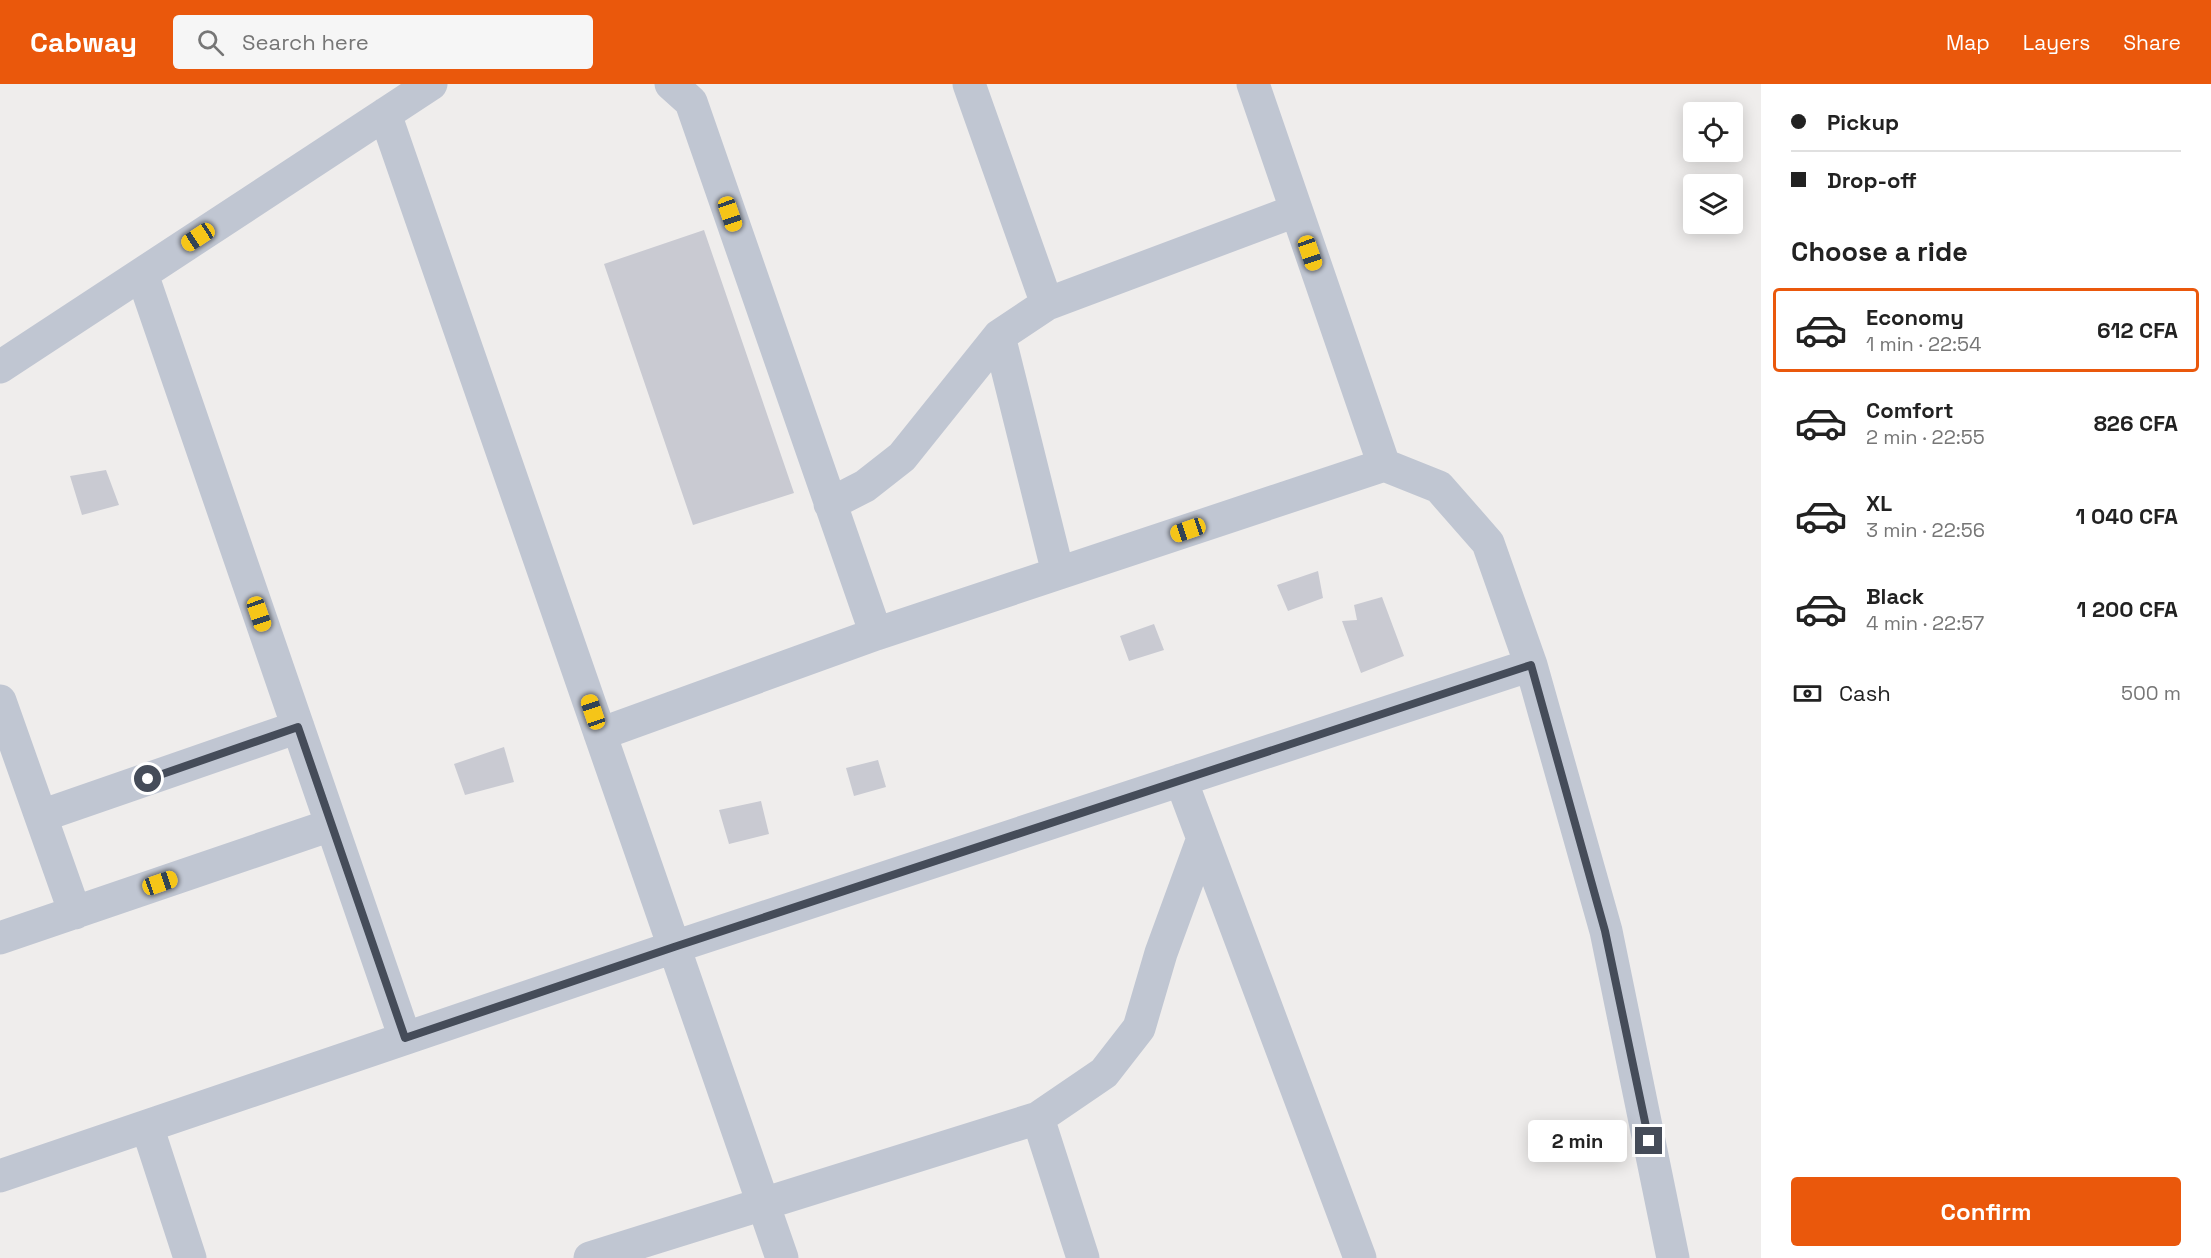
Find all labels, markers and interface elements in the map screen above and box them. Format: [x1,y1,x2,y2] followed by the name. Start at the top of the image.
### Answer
[173,15,593,69] search box
[30,24,137,60] text: Cabway
[194,26,227,59] icon: search
[242,28,369,56] text: Search here
[1946,29,1990,56] text: Map
[2023,29,2090,56] text: Layers
[2123,29,2181,56] text: Share
[1683,102,1743,234] map controls
[1683,102,1743,162] button: locate
[1827,108,1899,136] text: Pickup
[1827,166,1917,194] text: Drop-off
[1683,174,1743,234] button: layers
[716,194,744,234] car
[178,220,218,254] car
[1296,233,1324,273] car
[1791,234,1968,269] text: Choose a ride
[1794,303,1848,357] icon: car
[1866,303,1964,331] text: Economy
[2097,316,2178,344] text: 612 CFA
[1866,331,1982,357] text: 1 min · 22:54
[1794,396,1848,450] icon: car
[1866,396,1954,424] text: Comfort
[2094,409,2178,437] text: 826 CFA
[1866,424,1985,450] text: 2 min · 22:55
[1794,489,1848,543] icon: car
[1866,489,1892,517] text: XL
[2075,502,2178,530] text: 1 040 CFA
[1168,516,1208,544] car
[1866,517,1985,543] text: 3 min · 22:56
[1794,582,1848,636] icon: car
[1866,582,1924,610] text: Black
[245,594,273,634] car
[2076,595,2178,623] text: 1 200 CFA
[1866,610,1984,636] text: 4 min · 22:57
[1791,677,1824,710] icon: cash
[1839,679,1891,707] text: Cash
[2121,680,2181,706] text: 500 m
[579,692,607,732] car
[134,765,161,792] route start
[140,869,180,897] car
[1529,1120,1628,1162] callout: 2 min
[1635,1127,1662,1154] route end
[1552,1128,1603,1154] text: 2 min
[1791,1177,2181,1246] button: Confirm

